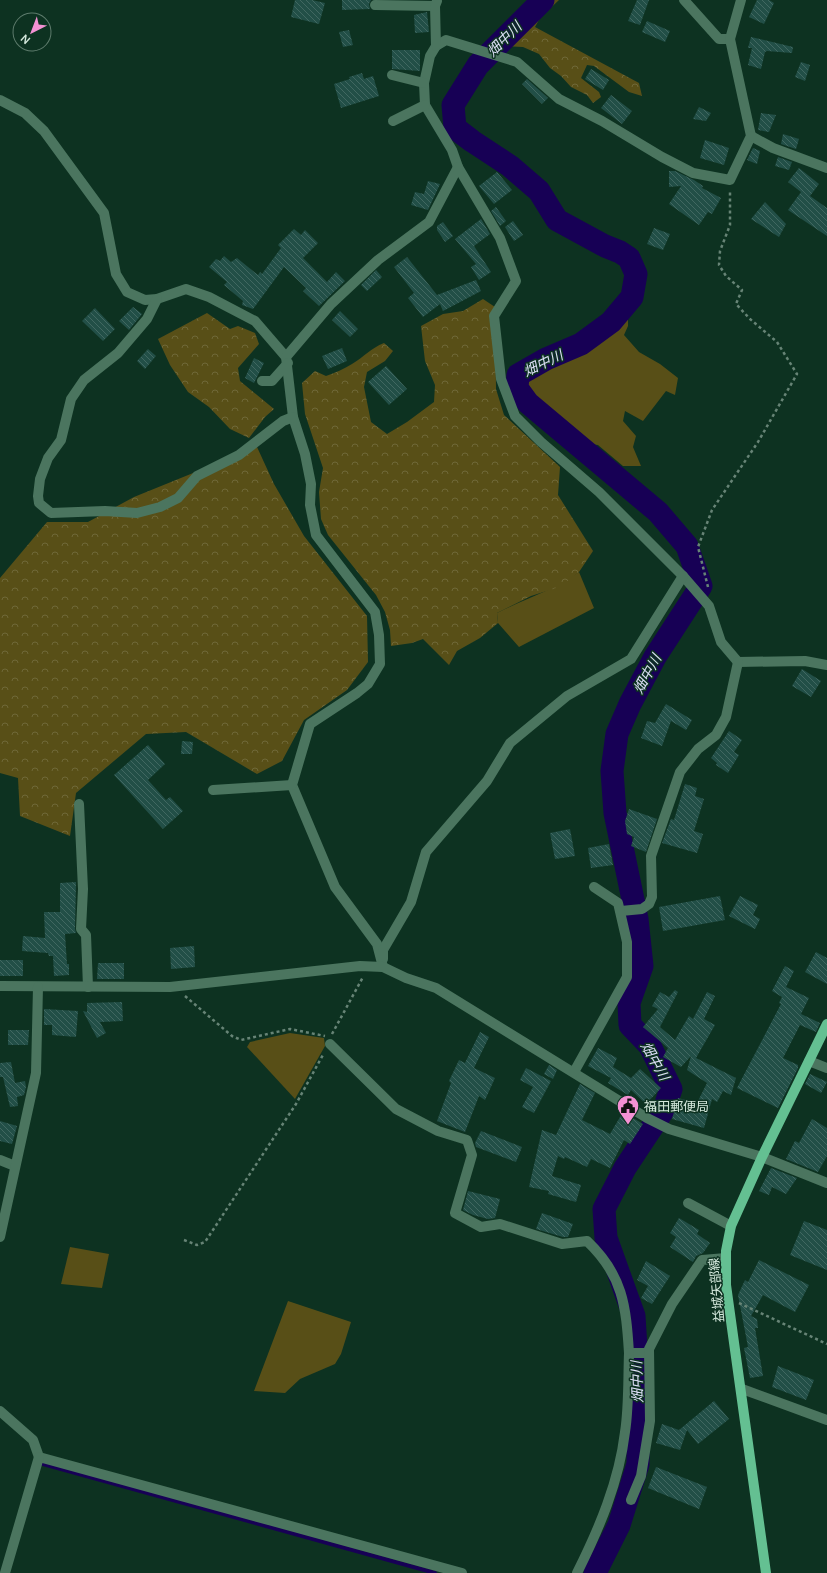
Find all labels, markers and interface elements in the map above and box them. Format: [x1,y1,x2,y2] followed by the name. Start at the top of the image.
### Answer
[12,12,52,52] north arrow
[482,16,527,60] water label: 畑中川
[17,32,33,48] text: N
[520,344,568,380] water label: 畑中川
[628,649,666,697] water label: 畑中川
[637,1038,675,1085] water label: 畑中川
[615,1093,641,1126] public building icon: 福田郵便局
[644,1097,709,1115] place label: 福田郵便局
[704,1257,728,1323] street label: 益城矢部線
[626,1359,647,1403] water label: 畑中川

